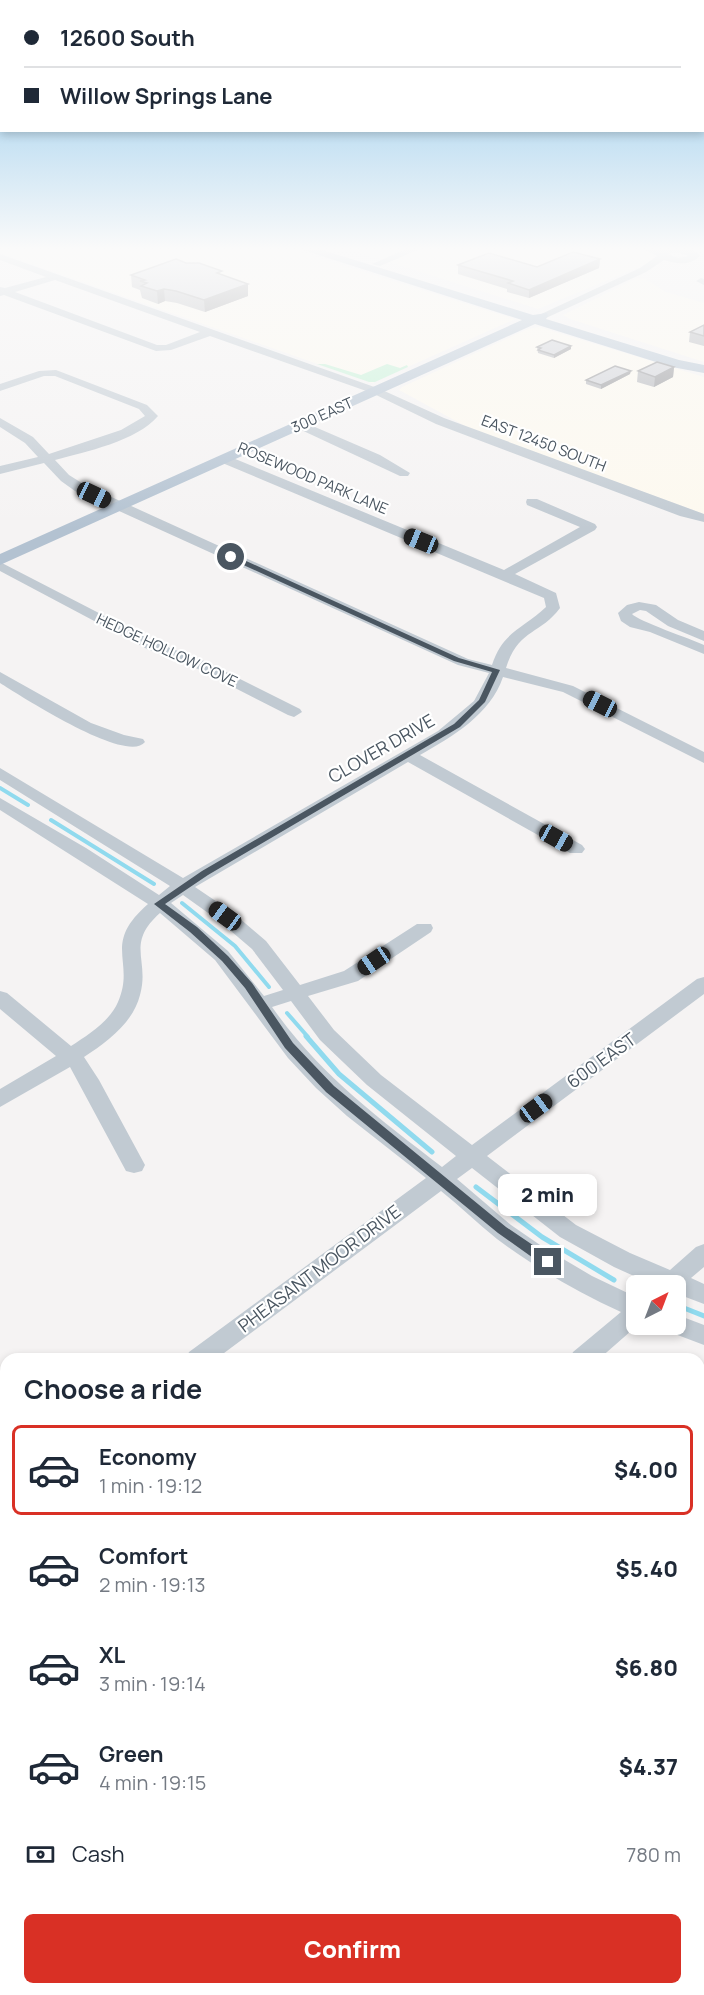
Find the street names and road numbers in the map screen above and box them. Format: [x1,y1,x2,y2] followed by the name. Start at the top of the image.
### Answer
[288,392,356,438] street label: 300 EAST
[479,410,609,476] street label: EAST 12450 SOUTH
[235,437,391,519] street label: ROSEWOOD PARK LANE
[93,608,241,692] street label: HEDGE HOLLOW COVE
[323,708,439,788] street label: CLOVER DRIVE
[562,1027,641,1093] street label: 600 EAST
[233,1199,405,1337] street label: PHEASANT MOOR DRIVE

